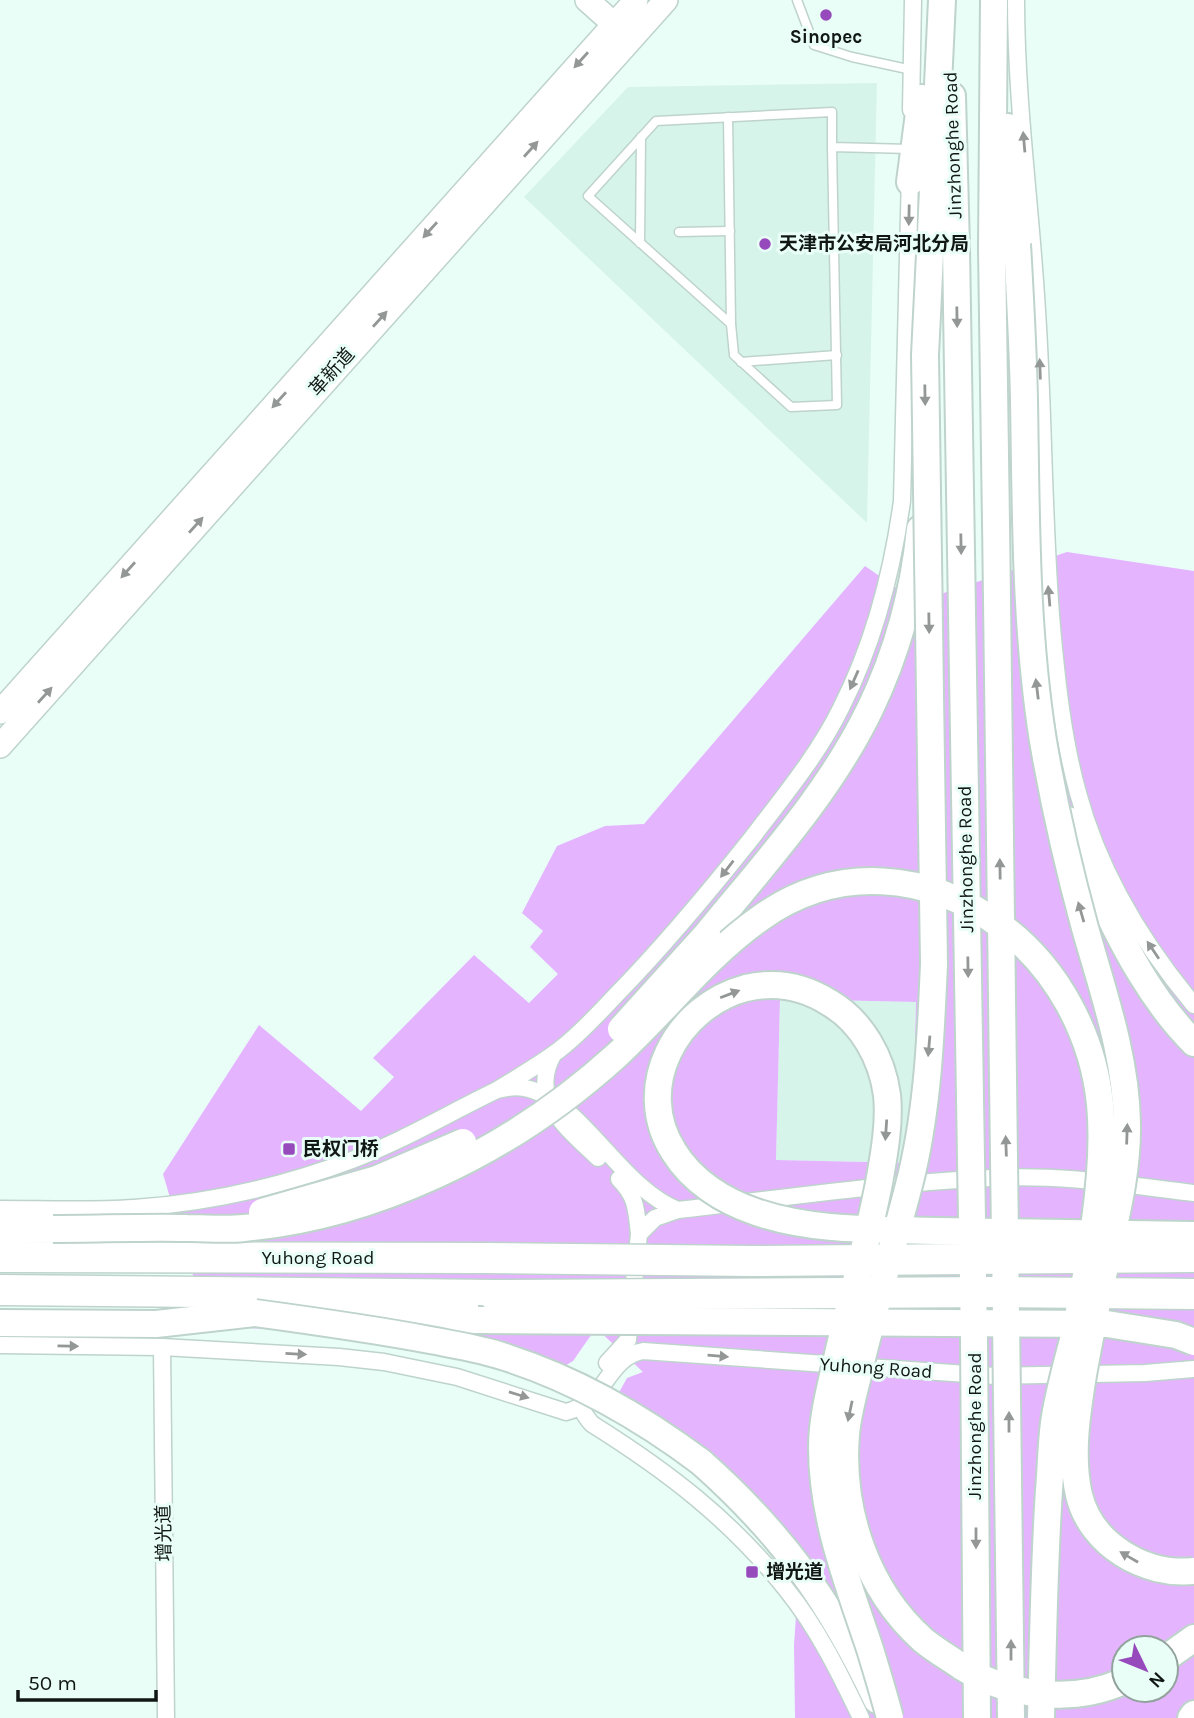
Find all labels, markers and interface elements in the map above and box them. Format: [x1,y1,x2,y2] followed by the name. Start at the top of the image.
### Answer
[818,7,834,23] marker: Sinopec
[790,26,862,48] place label: Sinopec
[574,51,589,68] one-way arrow
[939,71,967,219] street label: Jinzhonghe Road
[1018,130,1029,152] one-way arrow
[523,140,538,157] one-way arrow
[903,204,915,226] one-way arrow
[422,221,438,239] one-way arrow
[779,233,969,255] place label: 天津市公安局河北分局
[757,236,773,252] marker: 天津市公安局河北分局
[951,306,963,328] one-way arrow
[372,310,387,327] one-way arrow
[305,343,359,401] street label: 革新道
[1034,357,1045,379] one-way arrow
[920,385,931,407] one-way arrow
[271,391,287,409] one-way arrow
[188,516,204,534] one-way arrow
[955,533,967,555] one-way arrow
[120,561,136,578] one-way arrow
[1043,585,1054,607] one-way arrow
[923,612,935,634] one-way arrow
[848,670,859,691] one-way arrow
[1031,678,1042,700] one-way arrow
[37,686,53,704] one-way arrow
[954,785,978,933] street label: Jinzhonghe Road
[995,858,1006,880] one-way arrow
[720,859,735,877] one-way arrow
[1075,901,1085,922] one-way arrow
[1146,941,1160,959] one-way arrow
[962,957,974,979] one-way arrow
[720,988,741,999] one-way arrow
[923,1035,934,1057] one-way arrow
[880,1119,891,1141] one-way arrow
[1121,1122,1132,1144] one-way arrow
[1000,1135,1012,1157] one-way arrow
[303,1138,379,1160] place label: 民权门桥
[281,1141,297,1157] marker: 民权门桥
[262,1247,374,1269] street label: Yuhong Road
[57,1340,79,1352] one-way arrow
[285,1349,307,1360] one-way arrow
[707,1351,729,1362] one-way arrow
[964,1352,986,1500] street label: Jinzhonghe Road
[819,1353,933,1383] street label: Yuhong Road
[508,1390,529,1400] one-way arrow
[844,1400,855,1422] one-way arrow
[1003,1411,1015,1433] one-way arrow
[153,1504,175,1562] street label: 增光道
[970,1527,982,1549] one-way arrow
[1119,1550,1138,1563] one-way arrow
[766,1561,823,1583] place label: 增光道
[744,1564,760,1580] marker: 增光道
[1110,1634,1180,1704] north arrow
[1005,1639,1017,1661] one-way arrow
[18,1658,156,1702] scale bar
[1144,1667,1169,1692] text: N
[28,1671,77,1695] text: 50 m

